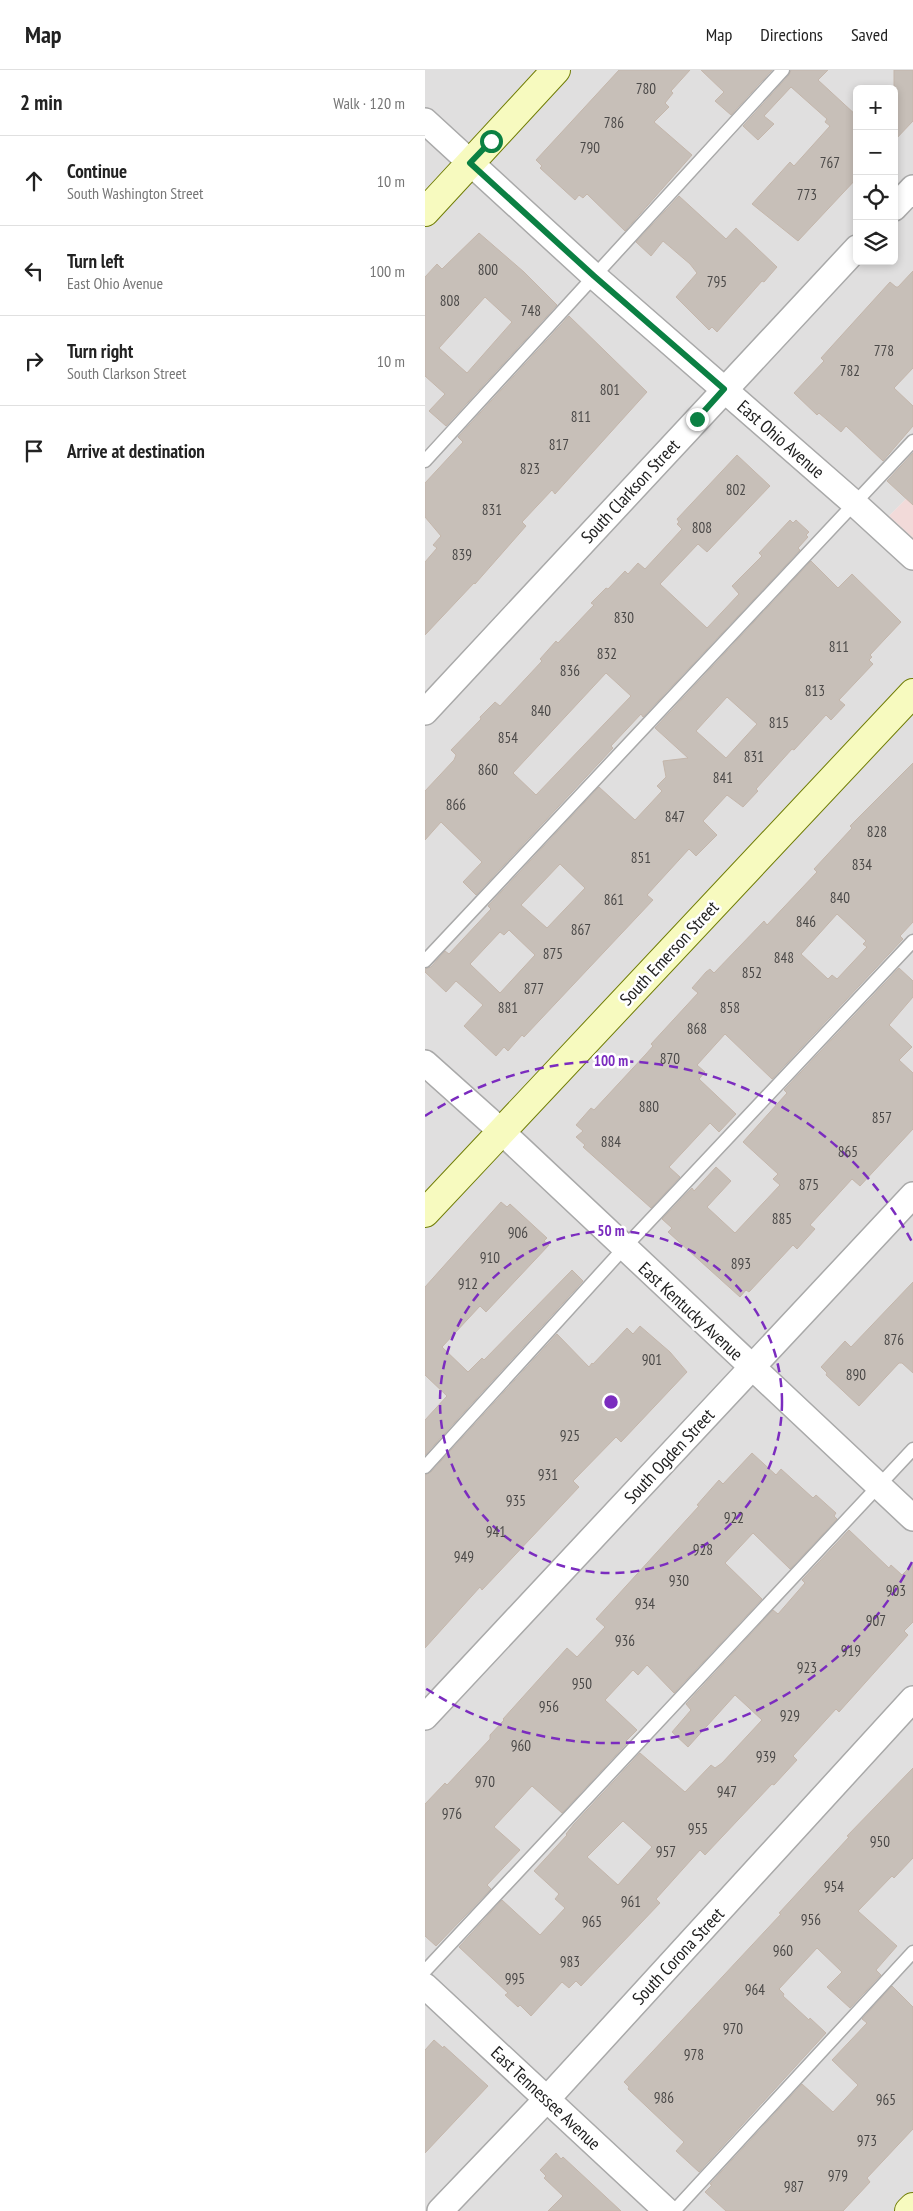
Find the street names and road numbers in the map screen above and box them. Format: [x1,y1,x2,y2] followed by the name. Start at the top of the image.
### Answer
[733,395,829,483] street label: East Ohio Avenue
[576,434,684,548] street label: South Clarkson Street
[615,896,723,1010] street label: South Emerson Street
[634,1257,748,1365] street label: East Kentucky Avenue
[619,1404,719,1508] street label: South Ogden Street
[627,1903,729,2009] street label: South Corona Street
[486,2041,606,2155] street label: East Tennessee Avenue

